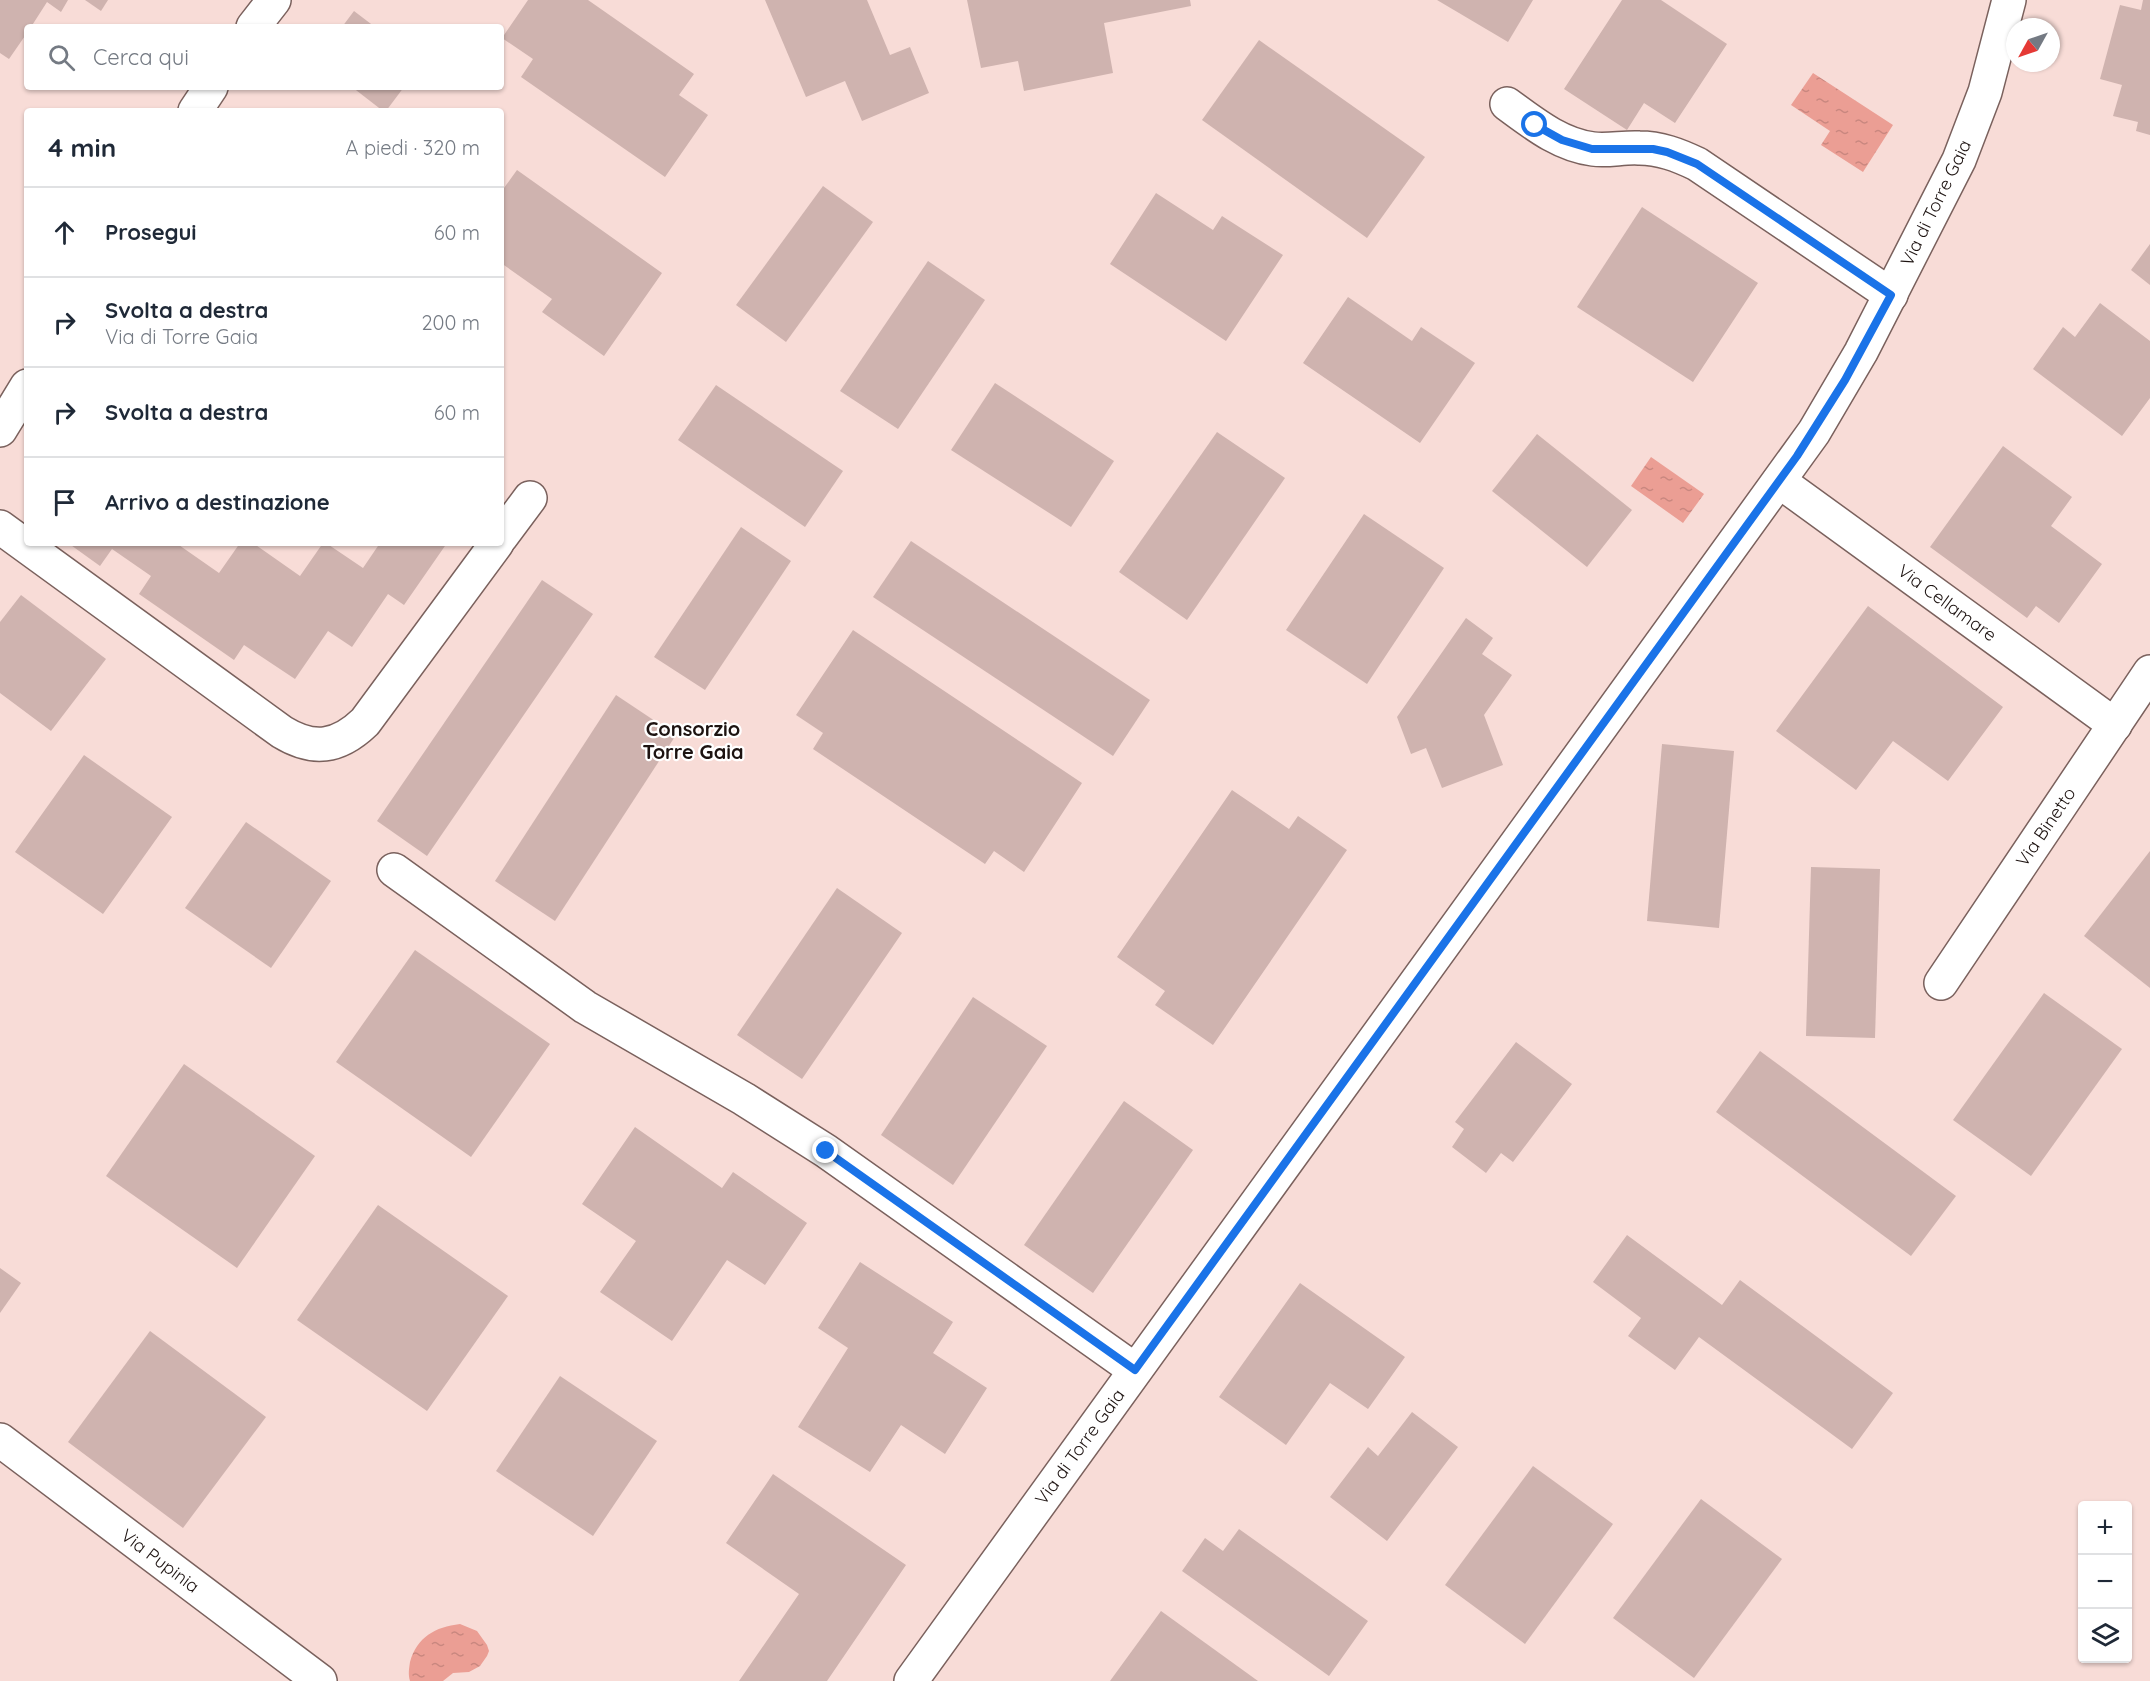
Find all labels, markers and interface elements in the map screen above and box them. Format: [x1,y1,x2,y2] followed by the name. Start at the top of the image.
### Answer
[2006,18,2060,72] north arrow
[24,24,504,90] search box
[45,41,78,74] icon: search
[93,43,189,71] text: Cerca qui
[1521,111,1547,137] route start
[48,131,116,164] text: 4 min
[346,135,480,160] text: A piedi · 320 m
[1895,136,1976,270] street label: Via di Torre Gaia
[48,216,81,249] icon: ahead
[105,218,197,246] text: Prosegui
[434,220,480,245] text: 60 m
[105,296,268,324] text: Svolta a destra
[48,306,81,339] icon: right
[421,310,480,335] text: 200 m
[105,324,258,349] text: Via di Torre Gaia
[48,396,81,429] icon: right
[105,398,268,426] text: Svolta a destra
[434,400,480,425] text: 60 m
[48,486,81,519] icon: arrive
[105,488,330,516] text: Arrivo a destinazione
[1893,559,2001,646] street label: Via Cellamare
[643,716,743,764] district label: Consorzio Torre Gaia
[2011,783,2081,871] street label: Via Binetto
[812,1137,838,1163] route end
[1030,1384,1129,1509] street label: Via di Torre Gaia
[2078,1501,2132,1663] map controls
[2078,1501,2132,1555] button: +
[116,1524,204,1598] street label: Via Pupinia
[2078,1555,2132,1609] button: −
[2078,1609,2132,1663] button: layers

